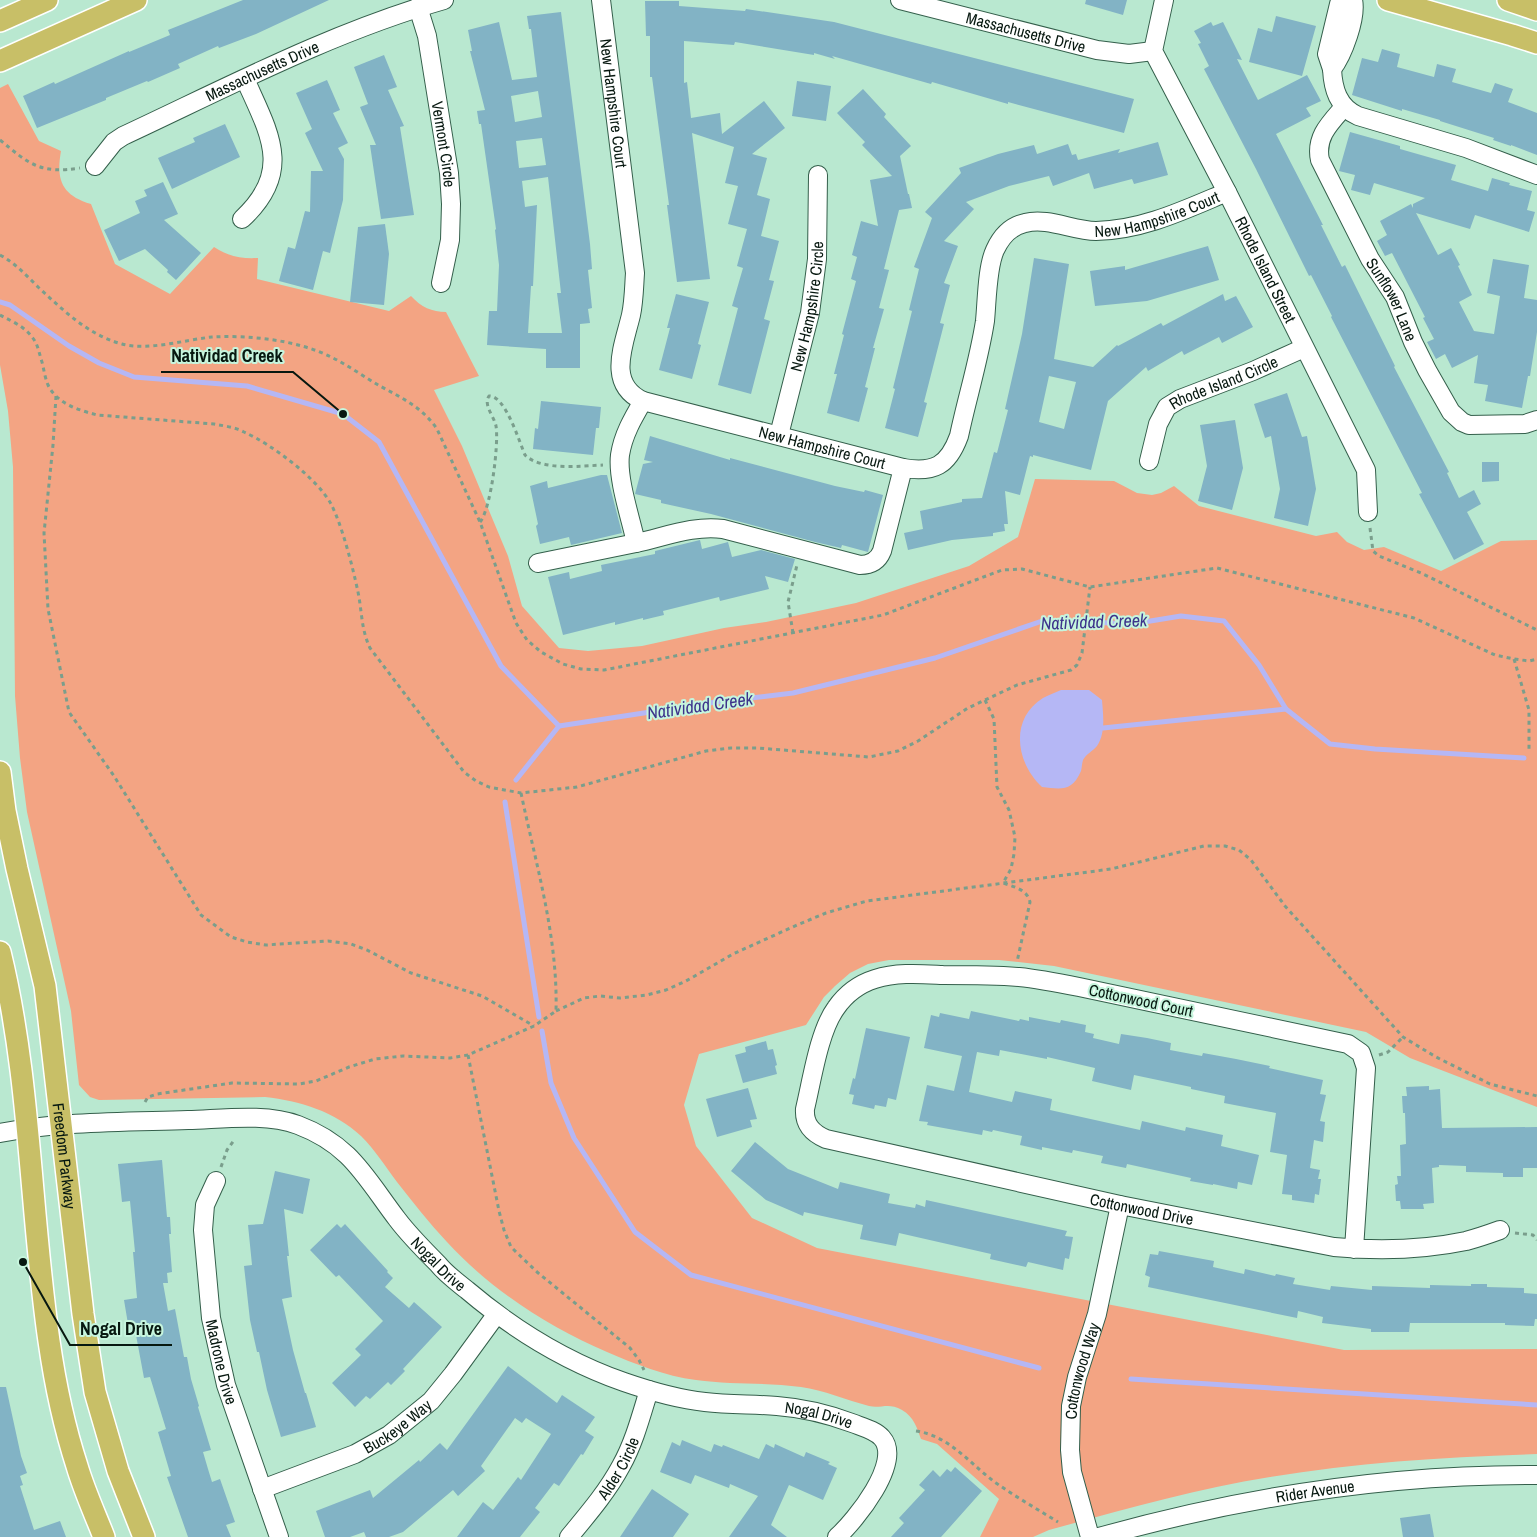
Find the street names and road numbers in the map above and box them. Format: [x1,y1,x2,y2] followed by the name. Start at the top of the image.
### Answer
[964,6,1088,58] street label: Massachusetts Drive
[202,35,322,106] street label: Massachusetts Drive
[595,37,633,169] street label: New Hampshire Court
[427,100,461,188] street label: Vermont Circle
[1094,185,1223,242] street label: New Hampshire Court
[1230,213,1302,327] street label: Rhode Island Street
[785,241,828,374] street label: New Hampshire Circle
[1361,253,1422,344] street label: Sunflower Lane
[1165,350,1281,414] street label: Rhode Island Circle
[757,420,888,474] street label: New Hampshire Court
[1087,978,1195,1022] street label: Cottonwood Court
[48,1102,82,1211] street label: Freedom Parkway
[1088,1188,1195,1230] street label: Cottonwood Drive
[406,1232,471,1296] street label: Nogal Drive
[201,1317,243,1407] street label: Madrone Drive
[1060,1319,1105,1420] street label: Cottonwood Way
[359,1394,436,1458] street label: Buckeye Way
[784,1396,856,1433] street label: Nogal Drive
[591,1434,644,1505] street label: Alder Circle
[1274,1475,1356,1508] street label: Rider Avenue

